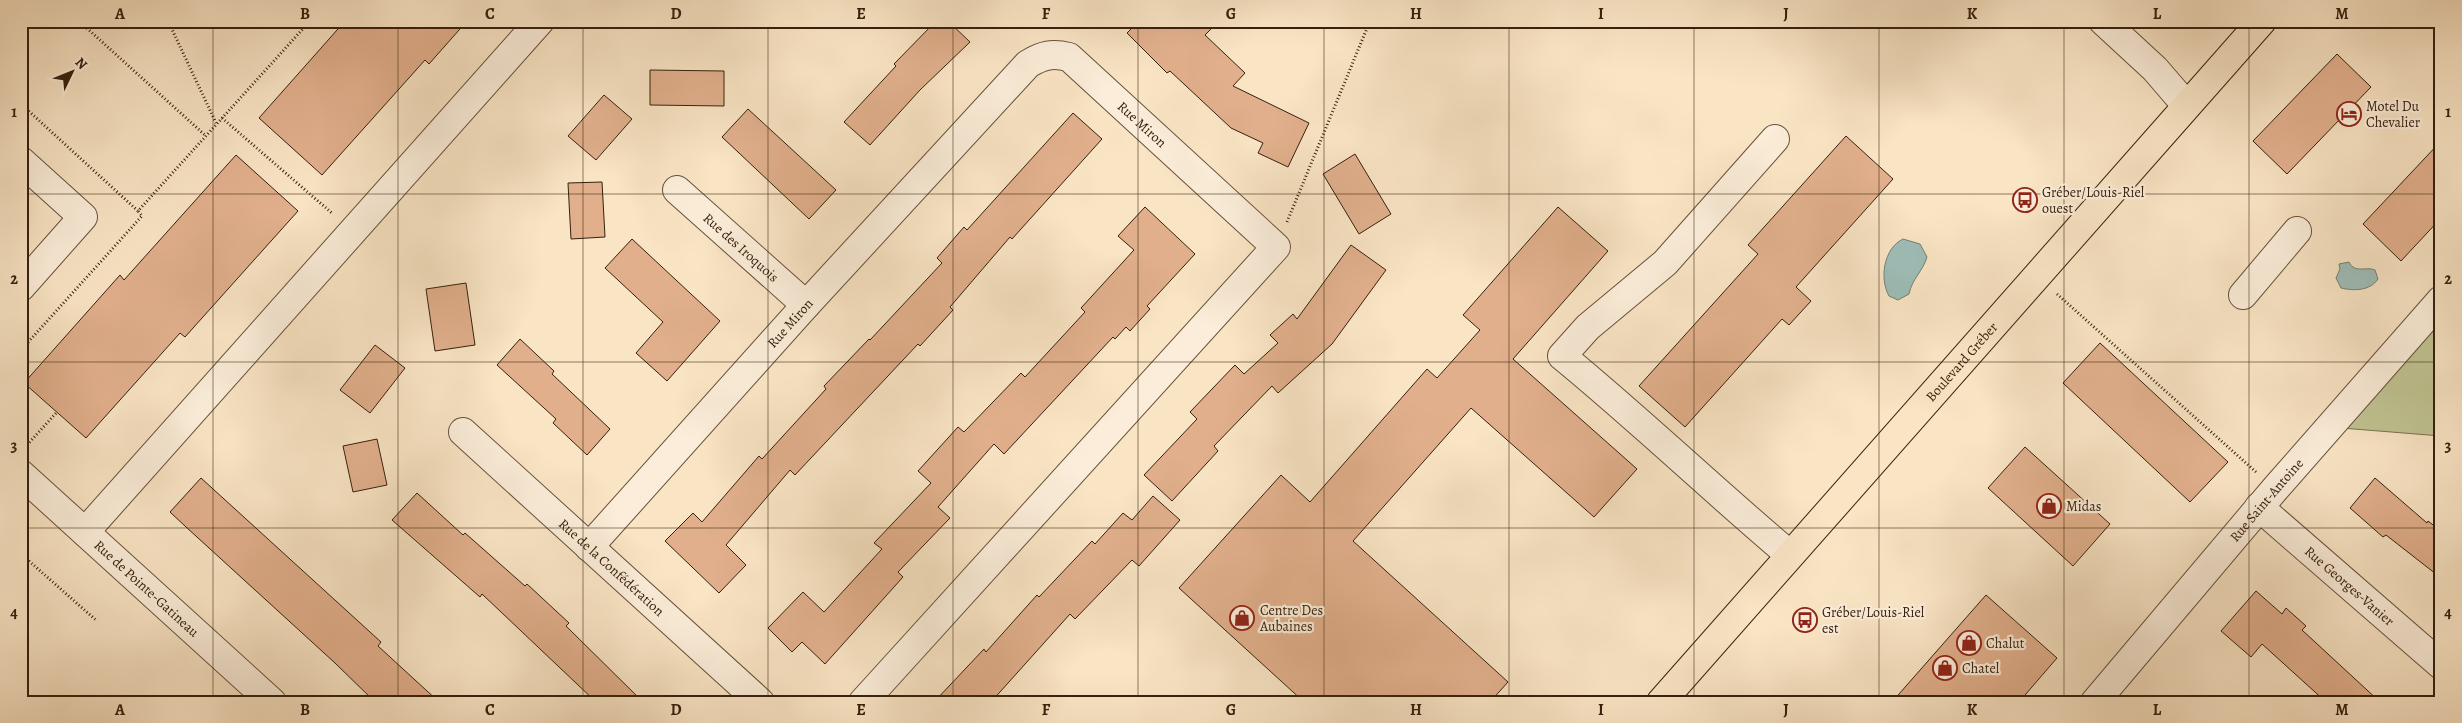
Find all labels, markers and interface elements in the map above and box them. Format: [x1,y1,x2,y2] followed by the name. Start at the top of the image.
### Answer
[114,3,126,25] text: A
[300,3,310,25] text: B
[485,3,495,25] text: C
[670,3,682,25] text: D
[856,3,866,25] text: E
[1042,3,1051,25] text: F
[1226,3,1236,25] text: G
[1410,3,1422,25] text: H
[1598,3,1604,25] text: I
[1783,3,1789,25] text: J
[1967,3,1978,25] text: K
[2153,3,2162,25] text: L
[2335,3,2349,25] text: M
[48,48,98,98] north arrow
[71,53,92,74] text: N
[1113,97,1171,152] street label: Rue Miron
[2366,97,2421,132] place label: Motel Du Chevalier
[11,101,17,123] text: 1
[2336,101,2362,127] hotel icon: Motel Du Chevalier
[2445,101,2451,123] text: 1
[2042,183,2145,218] place label: Gréber/Louis-Riel ouest
[2012,187,2038,213] bus stop icon: Gréber/Louis-Riel ouest
[699,209,783,286] street label: Rue des Iroquois
[10,268,18,290] text: 2
[2444,268,2452,290] text: 2
[763,294,818,352] street label: Rue Miron
[1922,318,2002,406] street label: Boulevard Gréber
[11,435,18,457] text: 3
[2445,435,2452,457] text: 3
[2225,454,2308,546] street label: Rue Saint-Antoine
[2036,493,2062,519] shop icon: Midas
[2066,497,2101,516] place label: Midas
[554,515,669,621] street label: Rue de la Confédération
[90,536,203,642] street label: Rue de Pointe-Gatineau
[2300,542,2399,631] street label: Rue Georges-Vanier
[1259,601,1323,636] place label: Centre Des Aubaines
[10,602,18,624] text: 4
[2444,602,2452,624] text: 4
[1822,603,1925,638] place label: Gréber/Louis-Riel est
[1229,605,1255,631] shop icon: Centre Des Aubaines
[1792,607,1818,633] bus stop icon: Gréber/Louis-Riel est
[1956,630,1982,656] shop icon: Chalut
[1986,634,2025,653] place label: Chalut
[1932,655,1958,681] shop icon: Chatel
[1962,659,2000,678] place label: Chatel
[114,699,126,721] text: A
[300,699,310,721] text: B
[485,699,495,721] text: C
[670,699,682,721] text: D
[856,699,866,721] text: E
[1042,699,1051,721] text: F
[1226,699,1236,721] text: G
[1410,699,1422,721] text: H
[1598,699,1604,721] text: I
[1783,699,1789,721] text: J
[1967,699,1978,721] text: K
[2153,699,2162,721] text: L
[2335,699,2349,721] text: M

